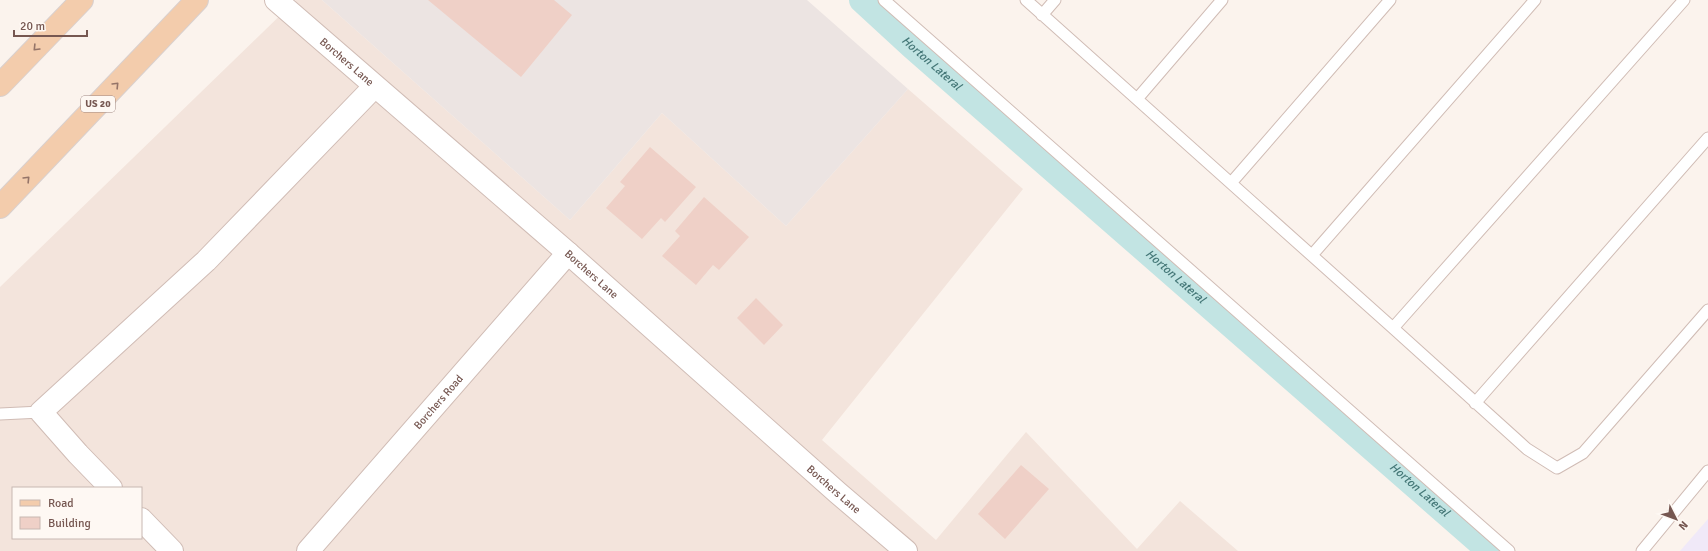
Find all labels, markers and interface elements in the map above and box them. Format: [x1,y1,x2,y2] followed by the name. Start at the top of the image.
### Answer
[14,12,87,38] scale bar
[20,19,45,34] text: 20 m
[899,33,966,94] water label: Horton Lateral
[317,35,377,88] street label: Borchers Lane
[33,43,40,51] one-way arrow
[112,82,119,90] one-way arrow
[81,96,115,112] road number: US 20
[22,176,30,184] one-way arrow
[1143,246,1210,308] water label: Horton Lateral
[562,247,621,301] street label: Borchers Lane
[411,372,465,432] street label: Borchers Road
[1387,459,1454,521] water label: Horton Lateral
[804,462,863,516] street label: Borchers Lane
[12,487,142,539] legend
[48,496,74,511] text: Road
[1656,499,1696,539] north arrow
[48,516,91,531] text: Building
[1676,518,1690,533] text: N

